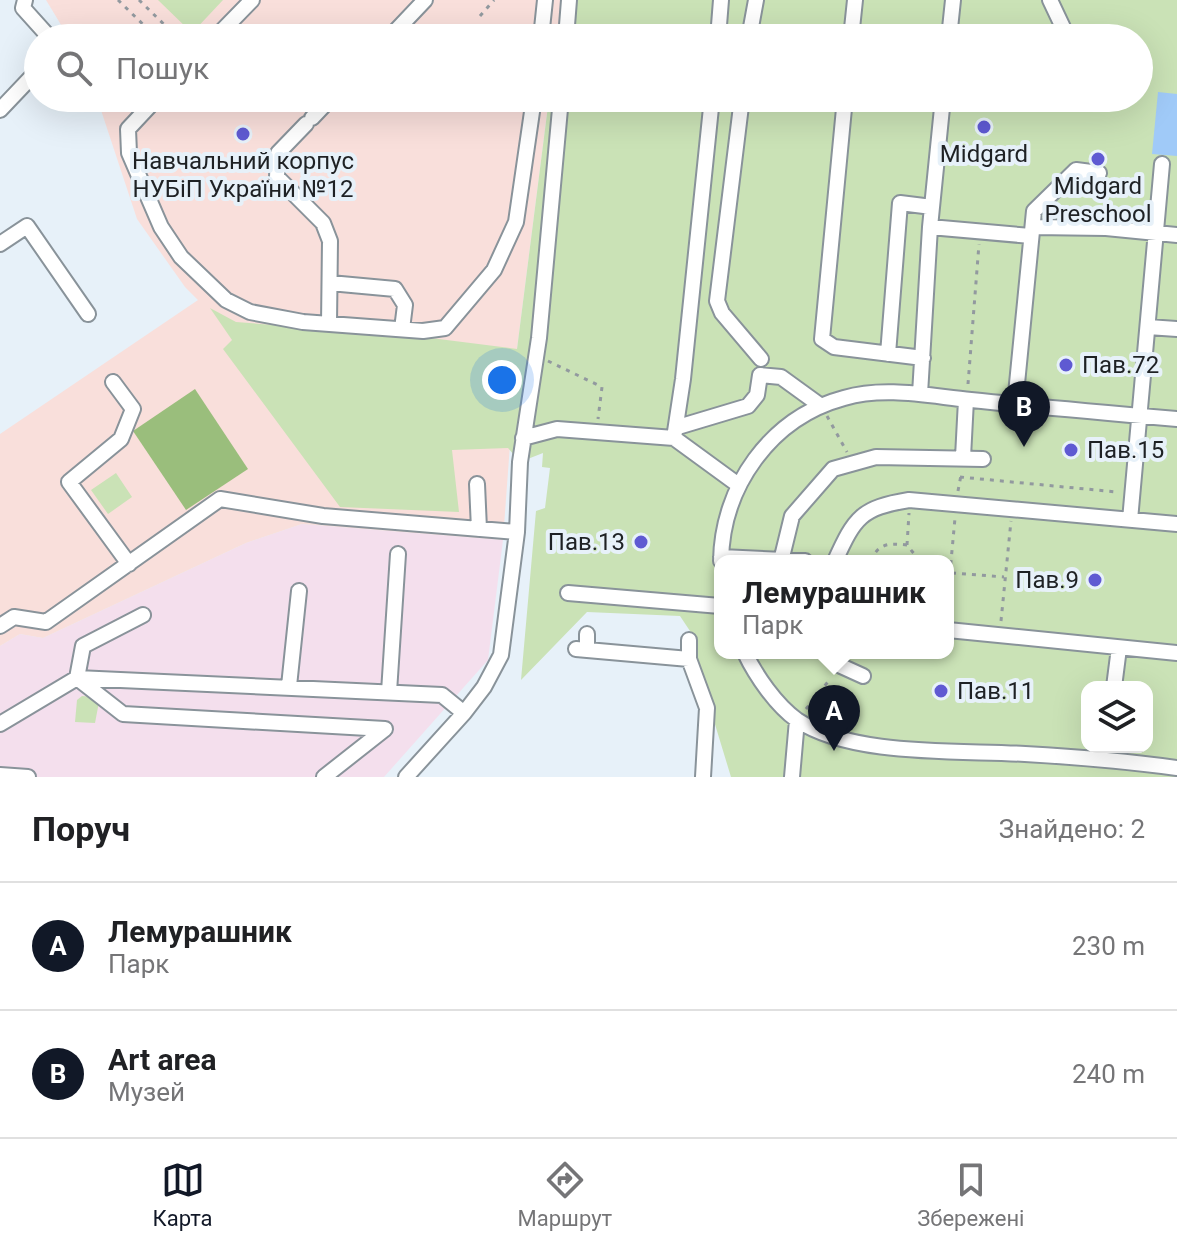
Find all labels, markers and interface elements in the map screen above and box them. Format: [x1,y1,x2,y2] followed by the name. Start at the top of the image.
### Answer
[24,24,1153,112] search box
[52,46,96,90] icon: search
[116,51,209,86] text: Пошук
[975,118,993,136] marker: Midgard
[234,125,252,143] marker: Навчальний корпус НУБіП України №12
[940,140,1028,168] place label: Midgard
[132,147,354,203] place label: Навчальний корпус НУБіП України №12
[1089,150,1107,168] marker: Midgard Preschool
[1044,172,1152,228] place label: Midgard Preschool
[1082,351,1159,379] place label: Пав.72
[1057,356,1075,374] marker: Пав.72
[482,360,522,400] your location
[998,381,1050,447] pin: B
[1087,436,1164,464] place label: Пав.15
[1062,441,1080,459] marker: Пав.15
[548,528,625,556] place label: Пав.13
[632,533,650,551] marker: Пав.13
[714,555,954,659] popup
[1015,566,1079,594] place label: Пав.9
[1086,571,1104,589] marker: Пав.9
[742,575,926,610] text: Лемурашник
[742,610,803,640] text: Парк
[957,677,1034,705] place label: Пав.11
[1081,681,1153,753] map controls
[1081,681,1153,753] button: layers
[932,682,950,700] marker: Пав.11
[808,685,860,751] pin: A
[32,809,130,849] text: Поруч
[999,814,1145,844] text: Знайдено: 2
[108,914,292,949] text: Лемурашник
[49,931,67,961] text: A
[1072,931,1145,961] text: 230 m
[108,949,169,979] text: Парк
[108,1042,217,1077] text: Art area
[50,1059,66,1089] text: B
[1072,1059,1145,1089] text: 240 m
[108,1077,185,1107] text: Музей
[153,1158,213,1231] tab: Карта
[518,1158,612,1231] tab: Маршрут
[917,1158,1024,1231] tab: Збережені

